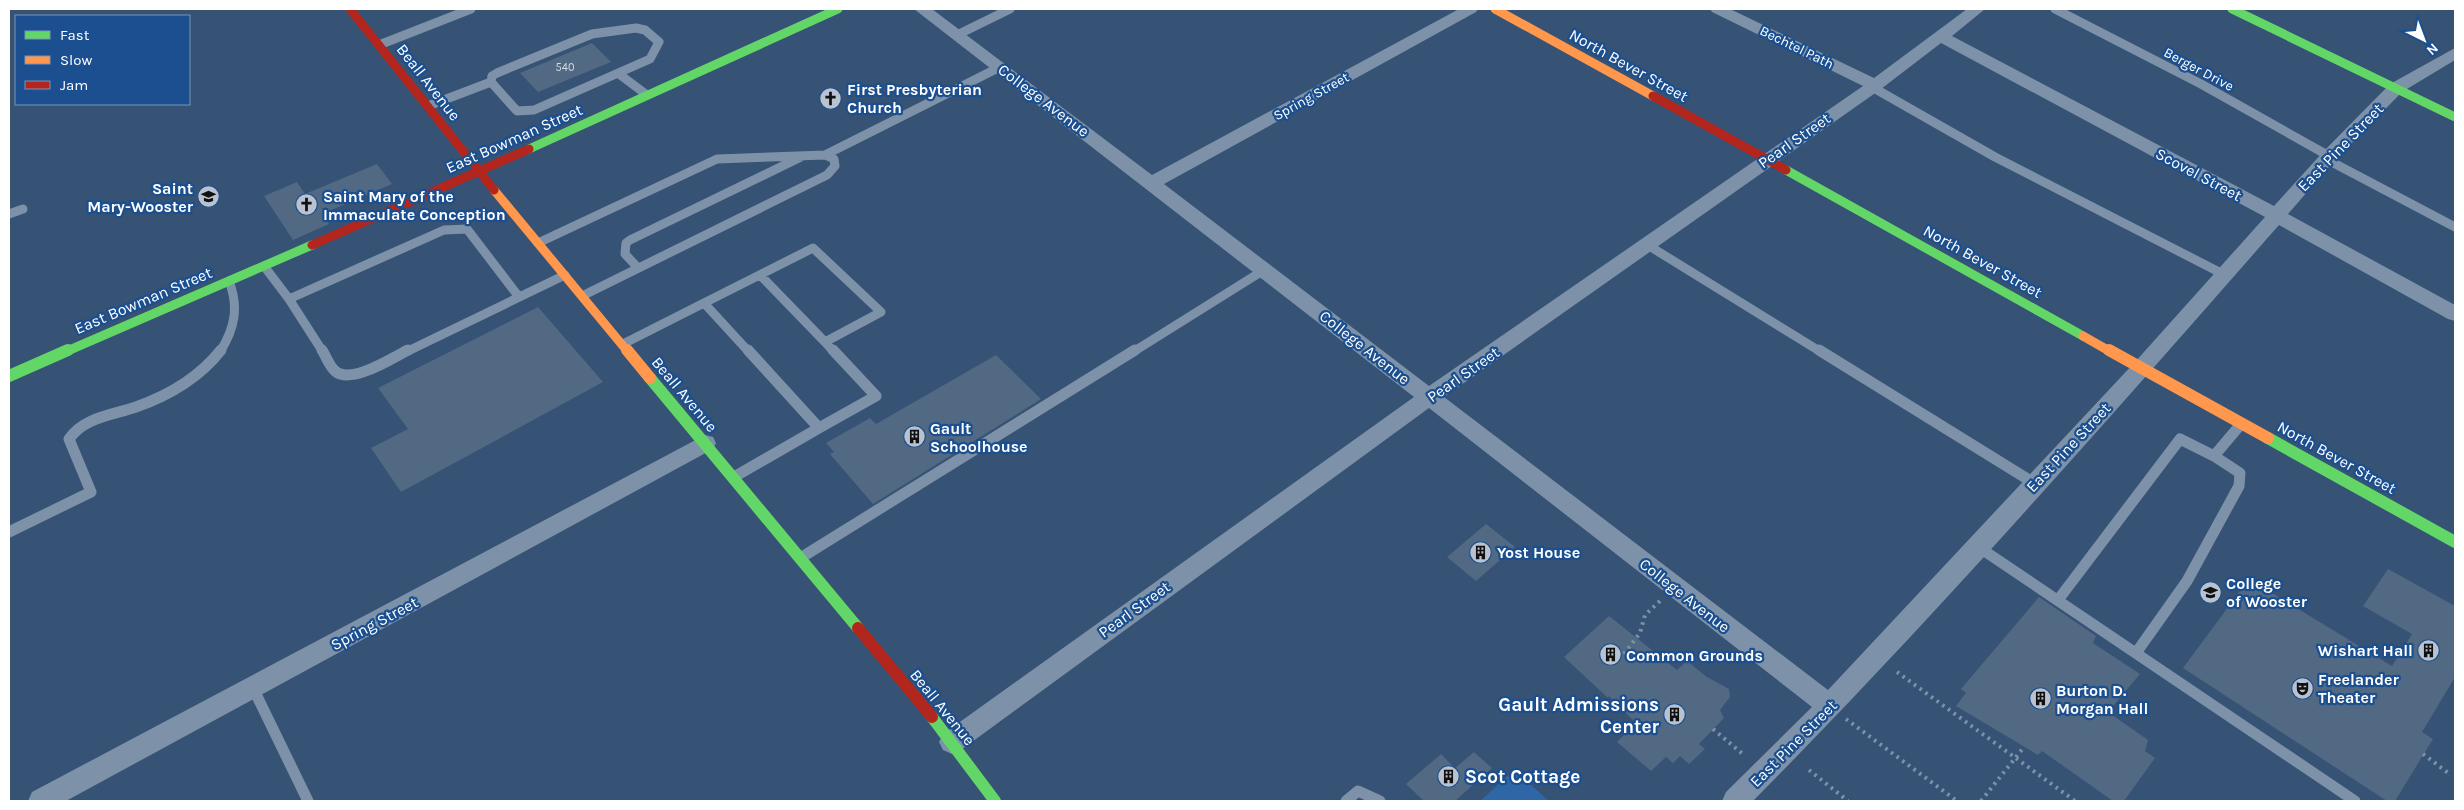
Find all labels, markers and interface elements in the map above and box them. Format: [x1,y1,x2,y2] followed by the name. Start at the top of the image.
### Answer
[15,15,190,105] legend
[2399,15,2449,65] north arrow
[1757,22,1837,73] street label: Bechtel Path
[1566,25,1691,106] street label: North Bever Street
[60,26,90,44] text: Fast
[393,40,465,125] street label: Beall Avenue
[2423,40,2442,59] text: N
[2161,44,2237,95] street label: Berger Drive
[60,51,92,69] text: Slow
[994,60,1093,141] street label: College Avenue
[556,61,574,74] house number: 540
[1270,69,1352,124] street label: Spring Street
[60,76,88,94] text: Jam
[847,80,982,117] place label: First Presbyterian Church
[819,86,843,110] church icon: First Presbyterian Church
[2293,99,2387,195] street label: East Pine Street
[443,100,585,177] street label: East Bowman Street
[1754,109,1834,172] street label: Pearl Street
[2152,144,2245,205] street label: Scovel Street
[87,179,194,216] place label: Saint Mary-Wooster
[197,185,221,209] school or university icon: Saint Mary-Wooster
[323,187,506,224] place label: Saint Mary of the Immaculate Conception
[295,193,319,217] church icon: Saint Mary of the Immaculate Conception
[1920,221,2045,302] street label: North Bever Street
[72,263,215,338] street label: East Bowman Street
[1316,306,1414,389] street label: College Avenue
[1423,343,1503,406] street label: Pearl Street
[648,353,722,436] street label: Beall Avenue
[2022,399,2115,496] street label: East Pine Street
[2274,417,2399,498] street label: North Bever Street
[930,419,1028,456] place label: Gault Schoolhouse
[902,425,926,449] building icon: Gault Schoolhouse
[1469,540,1493,564] building icon: Yost House
[1497,543,1580,562] place label: Yost House
[1636,554,1734,637] street label: College Avenue
[2226,574,2308,611] place label: College of Wooster
[1095,577,1174,642] street label: Pearl Street
[2198,580,2222,604] school or university icon: College of Wooster
[327,593,421,654] street label: Spring Street
[2417,638,2441,662] building icon: Wishart Hall
[2318,641,2413,660] place label: Wishart Hall
[1598,643,1622,667] building icon: Common Grounds
[1626,646,1763,665] place label: Common Grounds
[906,665,979,749] street label: Beall Avenue
[2318,670,2399,707] place label: Freelander Theater
[2290,676,2314,700] theatre icon: Freelander Theater
[2056,681,2148,718] place label: Burton D. Morgan Hall
[2028,687,2052,711] building icon: Burton D. Morgan Hall
[1498,694,1660,738] place label: Gault Admissions Center
[1746,696,1841,791] street label: East Pine Street
[1663,703,1687,727] building icon: Gault Admissions Center
[1437,764,1461,788] building icon: Scot Cottage
[1465,766,1580,788] place label: Scot Cottage

